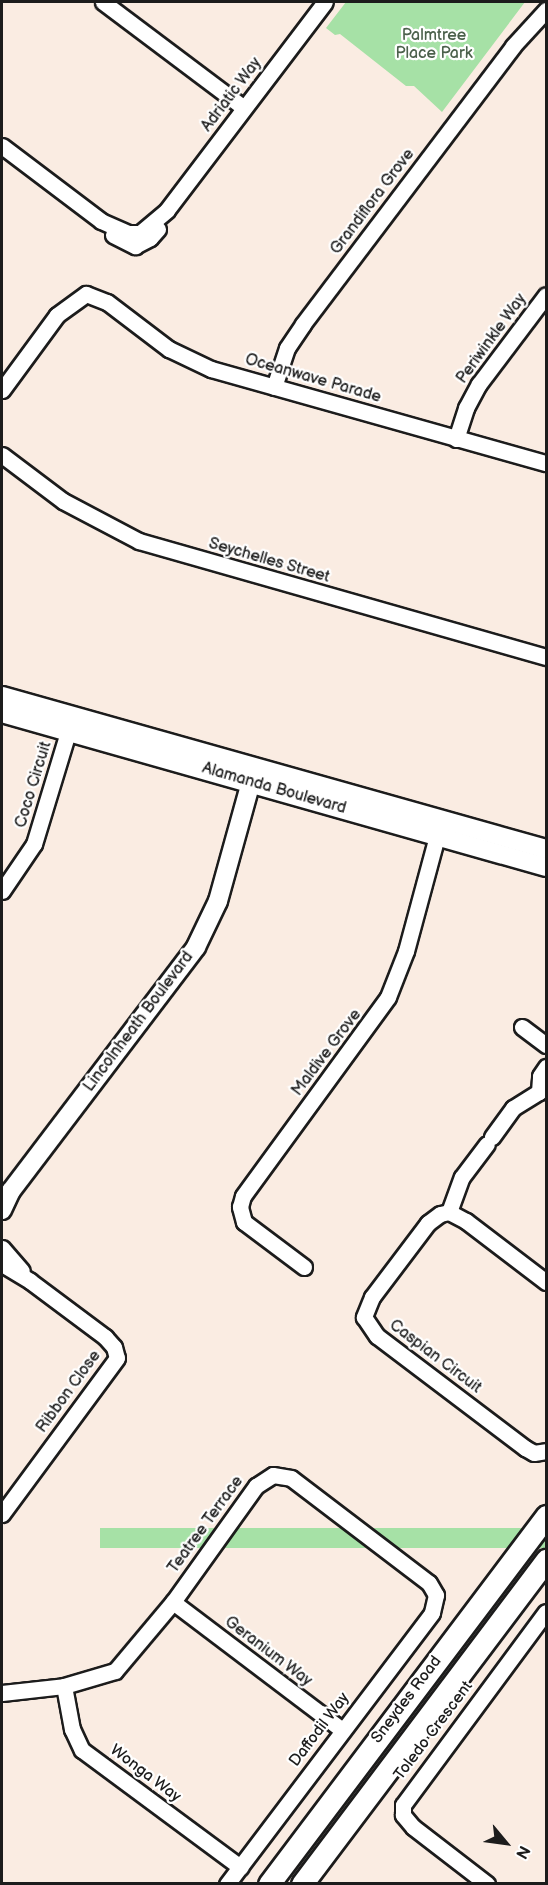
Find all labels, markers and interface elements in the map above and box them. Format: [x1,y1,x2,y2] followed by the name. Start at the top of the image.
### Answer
[396,26,472,64] park label: Palmtree Place Park
[198,54,266,136] street label: Adriatic Way
[327,145,419,259] street label: Grandiflora Grove
[453,290,531,388] street label: Periwinkle Way
[243,350,383,408] street label: Oceanwave Parade
[206,534,332,588] street label: Seychelles Street
[12,740,56,830] street label: Coco Circuit
[200,759,348,819] street label: Alamanda Boulevard
[80,948,198,1096] street label: Lincolnheath Boulevard
[288,1006,366,1100] street label: Maldive Grove
[385,1316,485,1398] street label: Caspian Circuit
[33,1347,105,1437] street label: Ribbon Close
[164,1472,248,1578] street label: Teatree Terrace
[220,1613,316,1691] street label: Geranium Way
[368,1653,446,1747] street label: Sneydes Road
[391,1678,477,1784] street label: Toledo Crescent
[286,1689,354,1771] street label: Daffodil Way
[106,1741,184,1807] street label: Wonga Way
[476,1813,536,1873] north arrow
[511,1842,533,1862] text: N

